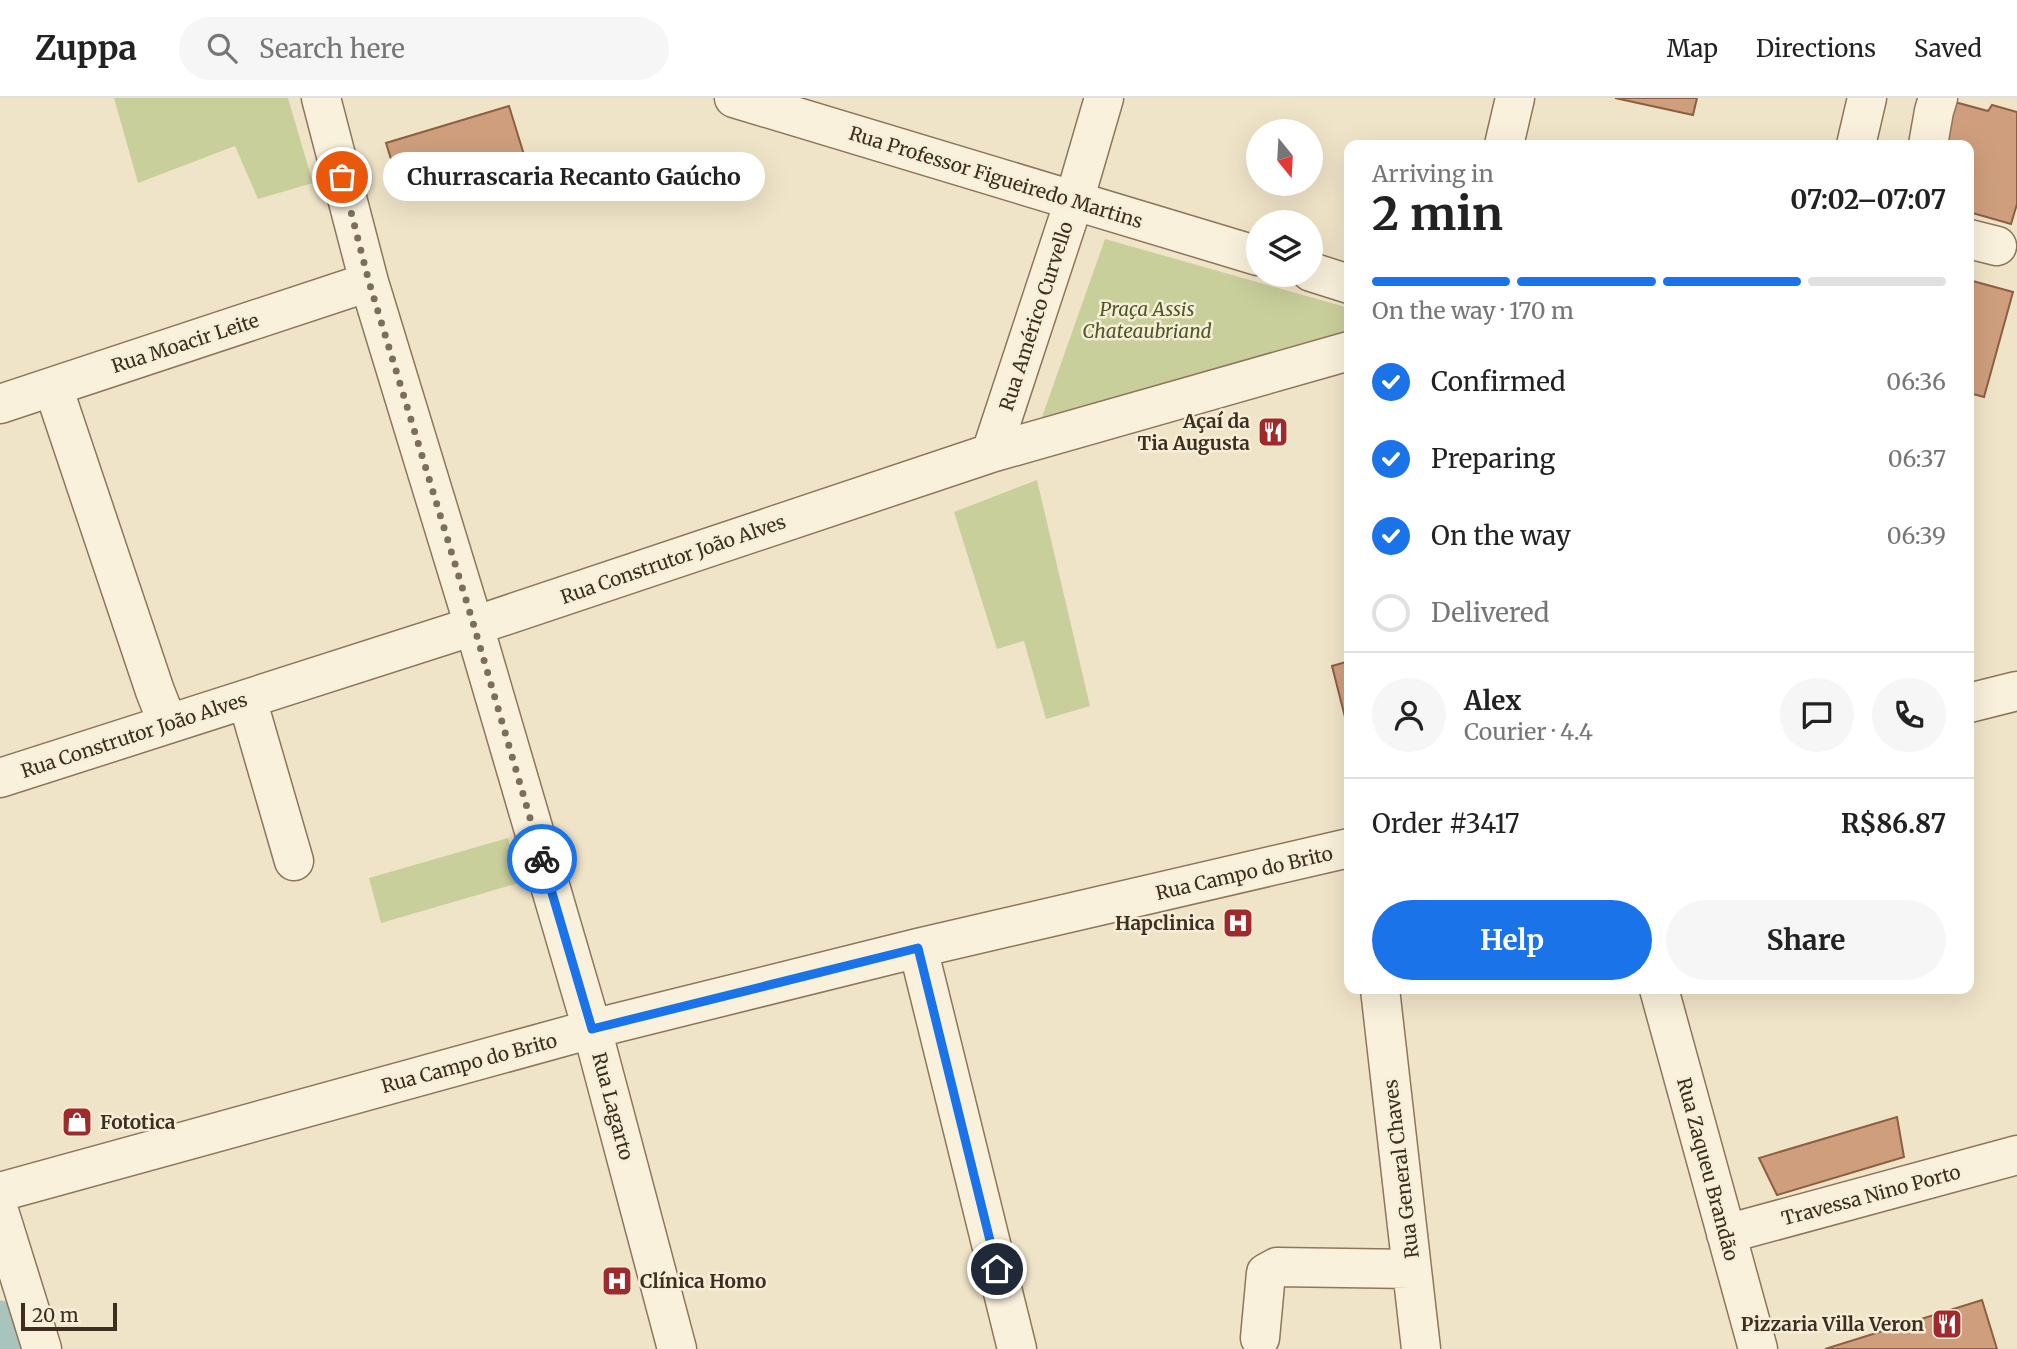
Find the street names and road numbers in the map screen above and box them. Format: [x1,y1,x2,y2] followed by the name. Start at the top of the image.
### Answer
[846,121,1146,233] street label: Rua Professor Figueiredo Martins
[994,218,1078,414] street label: Rua Américo Curvello
[108,308,262,378] street label: Rua Moacir Leite
[557,509,789,609] street label: Rua Construtor João Alves
[18,687,250,783] street label: Rua Construtor João Alves
[1153,841,1335,905] street label: Rua Campo do Brito
[379,1028,559,1098] street label: Rua Campo do Brito
[587,1050,639,1162] street label: Rua Lagarto
[1672,1075,1744,1263] street label: Rua Zaqueu Brandão
[1378,1078,1424,1260] street label: Rua General Chaves
[1779,1160,1963,1230] street label: Travessa Nino Porto

